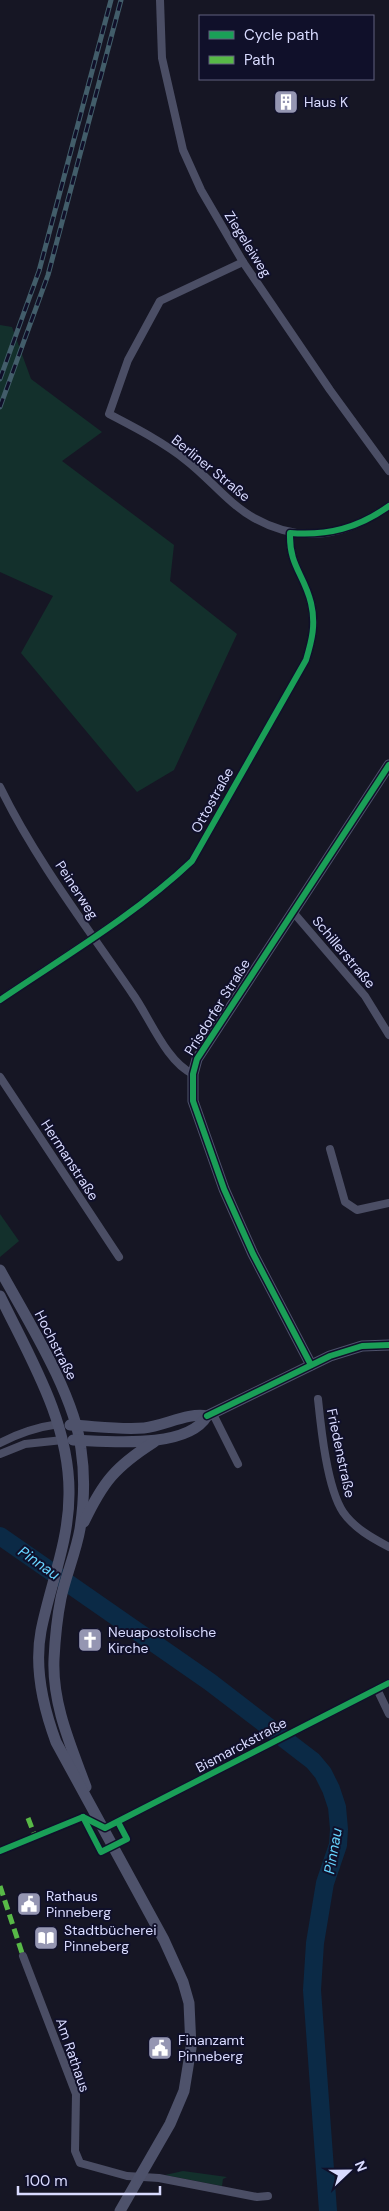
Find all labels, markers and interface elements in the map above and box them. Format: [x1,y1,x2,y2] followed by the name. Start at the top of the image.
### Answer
[199,15,374,80] legend
[244,25,319,45] text: Cycle path
[244,50,275,70] text: Path
[273,89,299,115] building icon: Haus K
[304,93,348,111] place label: Haus K
[221,207,276,281] street label: Ziegeleiweg
[168,431,254,505] street label: Berliner Straße
[187,764,237,836] street label: Ottostraße
[51,857,103,923] street label: Peinerweg
[309,912,380,992] street label: Schillerstraße
[180,955,254,1059] street label: Prisdorfer Straße
[37,1116,103,1204] street label: Hermanstraße
[31,1307,81,1383] street label: Hochstraße
[323,1407,359,1499] street label: Friedenstraße
[14,1541,64,1585] water label: Pinnau
[108,1623,216,1657] place label: Neuapostolische Kirche
[77,1627,103,1653] church icon: Neuapostolische Kirche
[192,1713,290,1777] street label: Bismarckstraße
[319,1826,347,1876] water label: Pinnau
[46,1887,111,1921] place label: Rathaus Pinneberg
[16,1891,42,1917] public building icon: Rathaus Pinneberg
[64,1921,157,1955] place label: Stadtbücherei Pinneberg
[33,1925,59,1951] library icon: Stadtbücherei Pinneberg
[52,2016,94,2094] street label: Am Rathaus
[178,2031,245,2065] place label: Finanzamt Pinneberg
[147,2035,173,2061] public building icon: Finanzamt Pinneberg
[324,2146,374,2196] north arrow
[351,2158,371,2174] text: N
[18,2164,160,2196] scale bar
[25,2171,68,2191] text: 100 m

